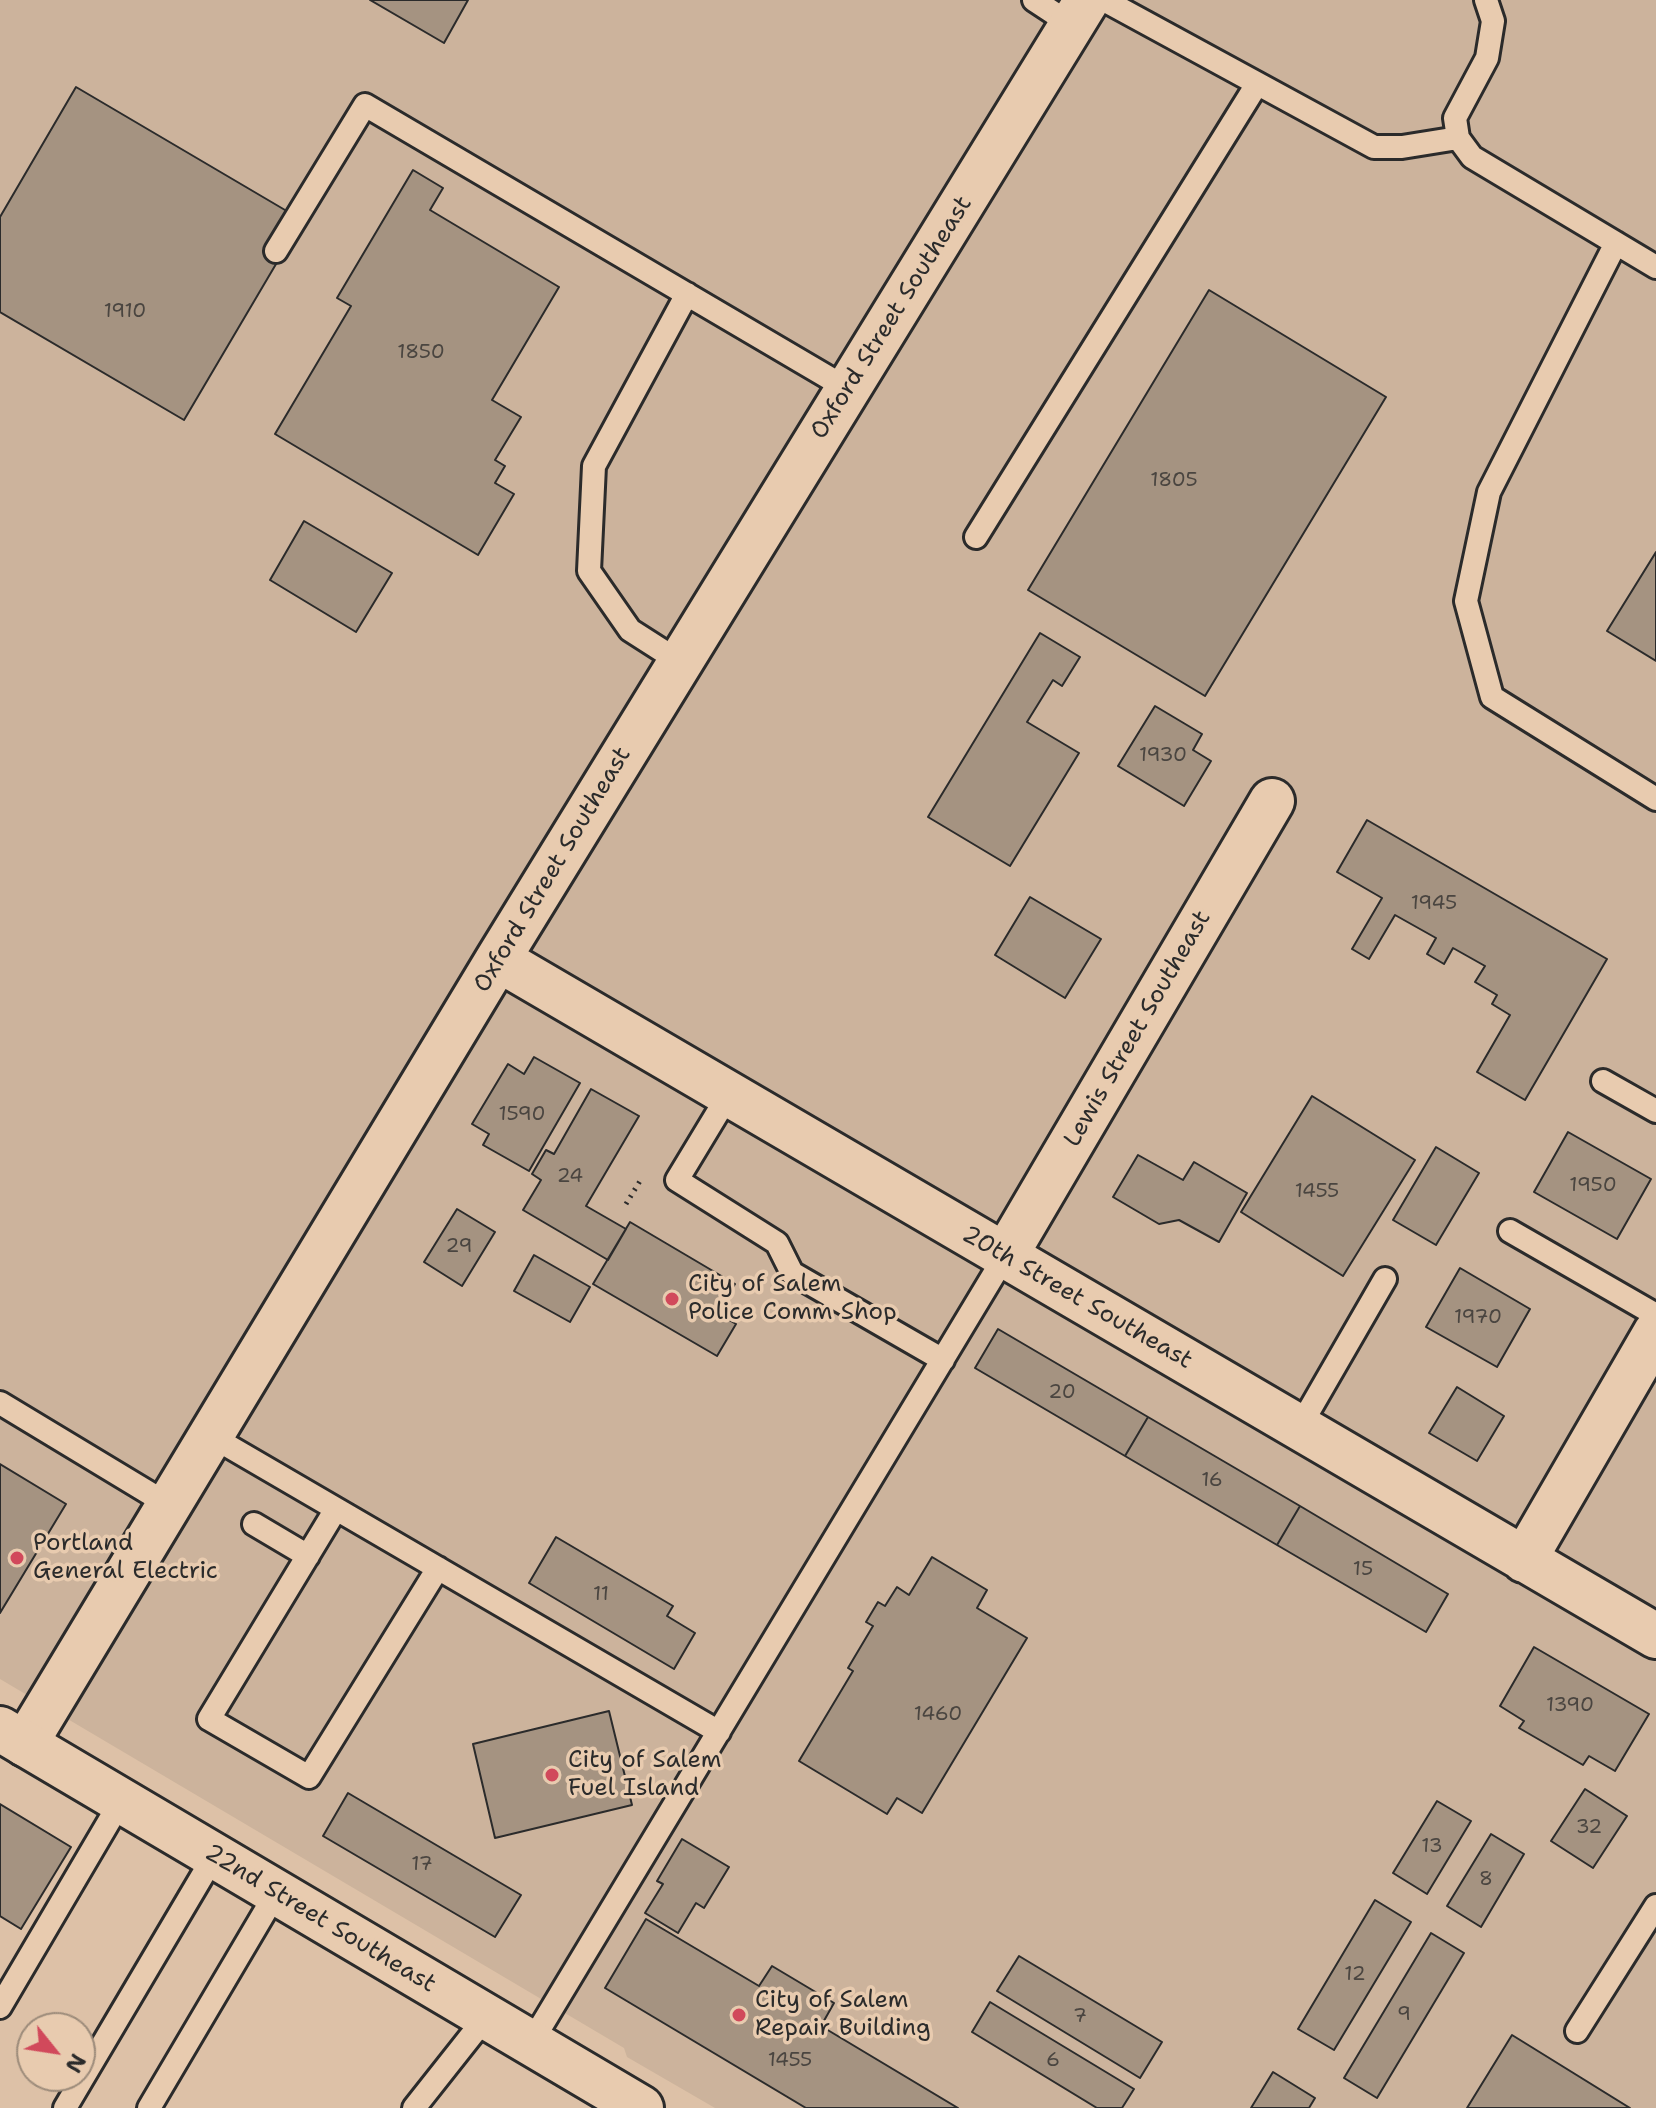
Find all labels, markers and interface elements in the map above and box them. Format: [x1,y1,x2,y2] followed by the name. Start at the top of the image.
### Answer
[805,191,979,445] street label: Oxford Street Southeast
[104,300,146,324] house number: 1910
[397,341,445,365] house number: 1850
[1150,469,1198,493] house number: 1805
[468,742,638,998] street label: Oxford Street Southeast
[1139,744,1187,768] house number: 1930
[1411,892,1457,916] house number: 1945
[1059,906,1217,1152] street label: Lewis Street Southeast
[498,1103,546,1127] house number: 1590
[557,1165,583,1189] house number: 24
[1569,1174,1617,1198] house number: 1950
[1295,1180,1339,1204] house number: 1455
[957,1220,1197,1376] street label: 20th Street Southeast
[446,1235,472,1259] house number: 29
[688,1271,897,1327] place label: City of Salem Police Comm Shop
[663,1290,681,1308] marker: City of Salem Police Comm Shop
[1454,1306,1502,1330] house number: 1970
[1048,1381,1076,1405] house number: 20
[1201,1469,1223,1493] house number: 16
[33,1530,218,1586] place label: Portland General Electric
[8,1549,26,1567] marker: Portland General Electric
[1353,1558,1373,1582] house number: 15
[593,1583,609,1607] house number: 11
[1546,1694,1594,1718] house number: 1390
[914,1703,962,1727] house number: 1460
[568,1747,722,1803] place label: City of Salem Fuel Island
[543,1766,561,1784] marker: City of Salem Fuel Island
[1576,1816,1602,1840] house number: 32
[1421,1835,1443,1859] house number: 13
[199,1839,441,1999] street label: 22nd Street Southeast
[411,1853,433,1877] house number: 17
[1479,1868,1493,1892] house number: 8
[1344,1963,1366,1987] house number: 12
[755,1987,931,2043] place label: City of Salem Repair Building
[1397,2003,1411,2027] house number: 9
[1073,2005,1087,2029] house number: 7
[730,2006,748,2024] marker: City of Salem Repair Building
[16,2012,96,2092] north arrow
[59,2048,92,2078] text: N
[768,2049,812,2073] house number: 1455
[1046,2049,1060,2073] house number: 6

